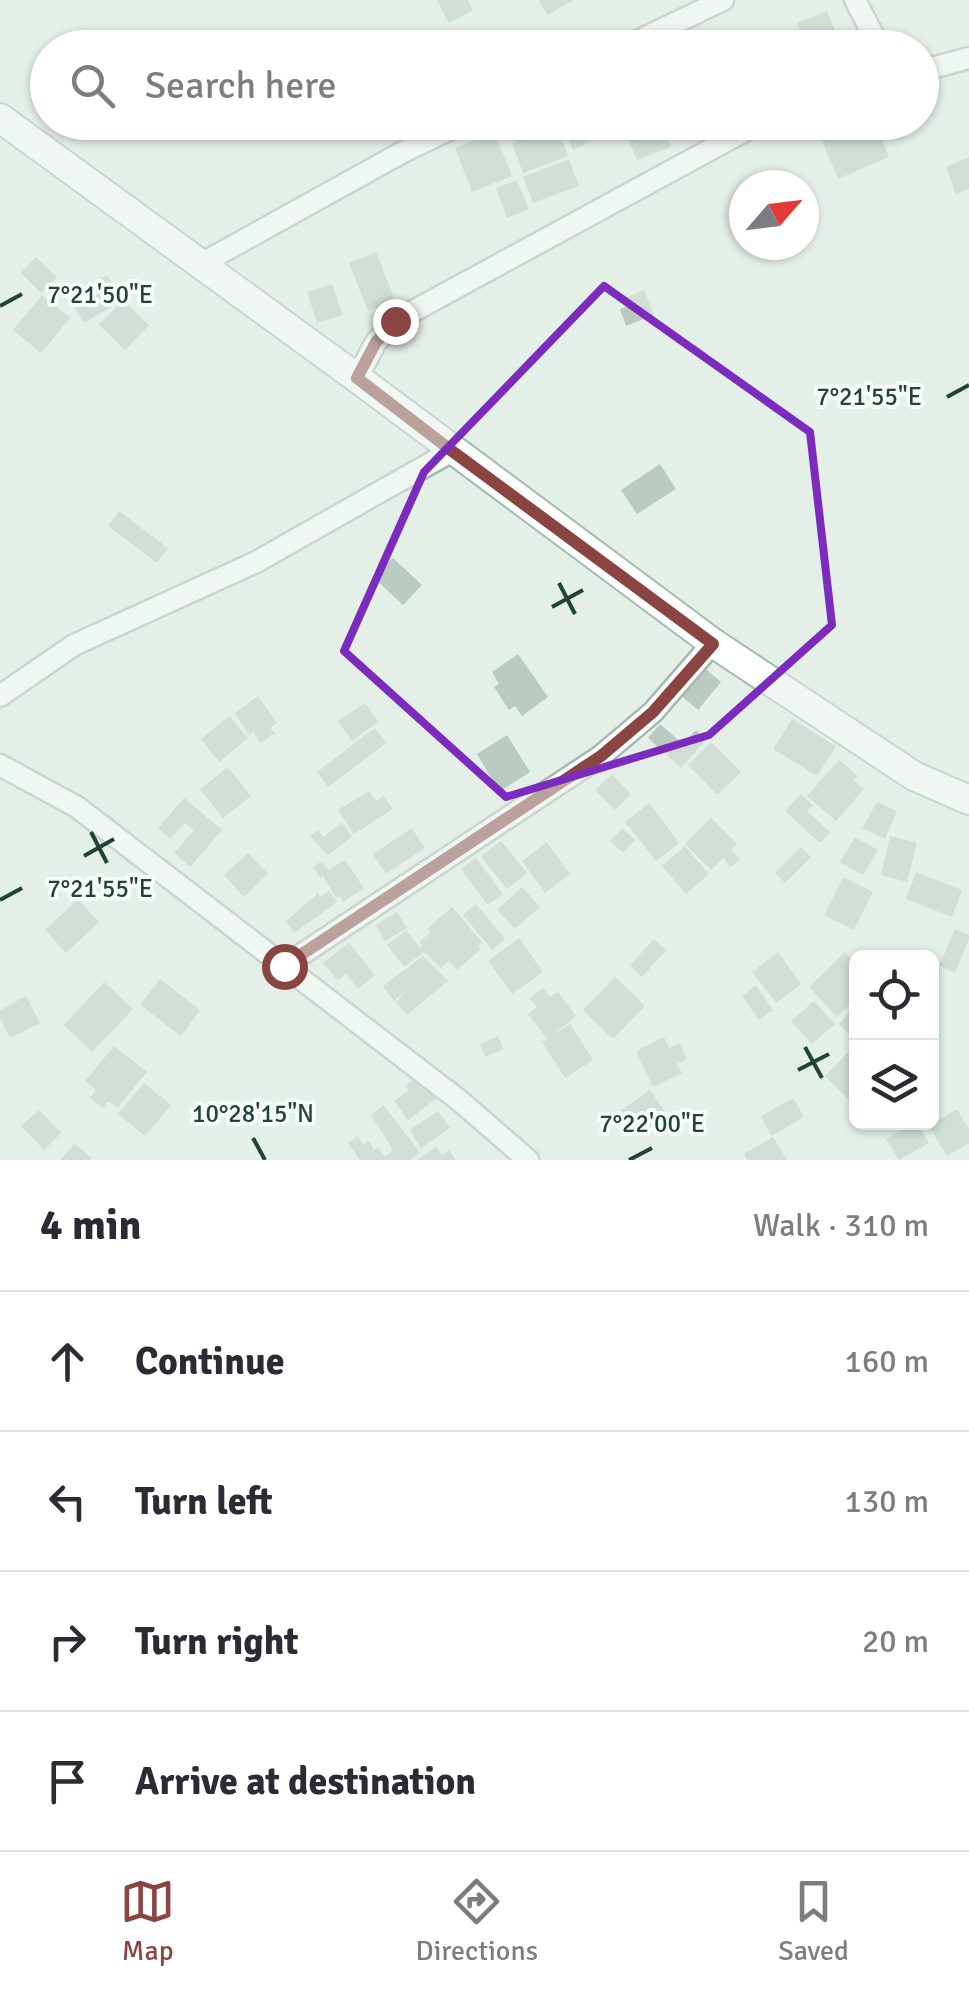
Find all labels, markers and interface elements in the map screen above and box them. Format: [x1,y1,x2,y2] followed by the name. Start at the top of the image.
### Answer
[30,30,939,140] search box
[65,58,120,113] icon: search
[145,62,337,109] text: Search here
[729,170,819,260] north arrow
[47,279,153,310] text: 7°21'50"E
[373,299,419,345] route end
[816,381,922,412] text: 7°21'55"E
[47,873,153,904] text: 7°21'55"E
[262,944,308,990] route start
[849,950,939,1130] map controls
[849,950,939,1040] button: locate
[849,1040,939,1130] button: layers
[192,1098,314,1129] text: 10°28'15"N
[599,1108,705,1139] text: 7°22'00"E
[40,1200,141,1251] text: 4 min
[753,1206,929,1245] text: Walk · 310 m
[40,1334,95,1389] icon: ahead
[135,1338,285,1385] text: Continue
[845,1342,929,1381] text: 160 m
[40,1474,95,1529] icon: left
[135,1478,273,1525] text: Turn left
[845,1482,929,1521] text: 130 m
[40,1614,95,1669] icon: right
[135,1618,299,1665] text: Turn right
[862,1622,929,1661] text: 20 m
[40,1754,95,1809] icon: arrive
[135,1758,476,1805] text: Arrive at destination
[120,1874,175,1968] tab: Map
[416,1874,538,1968] tab: Directions
[778,1874,849,1968] tab: Saved

